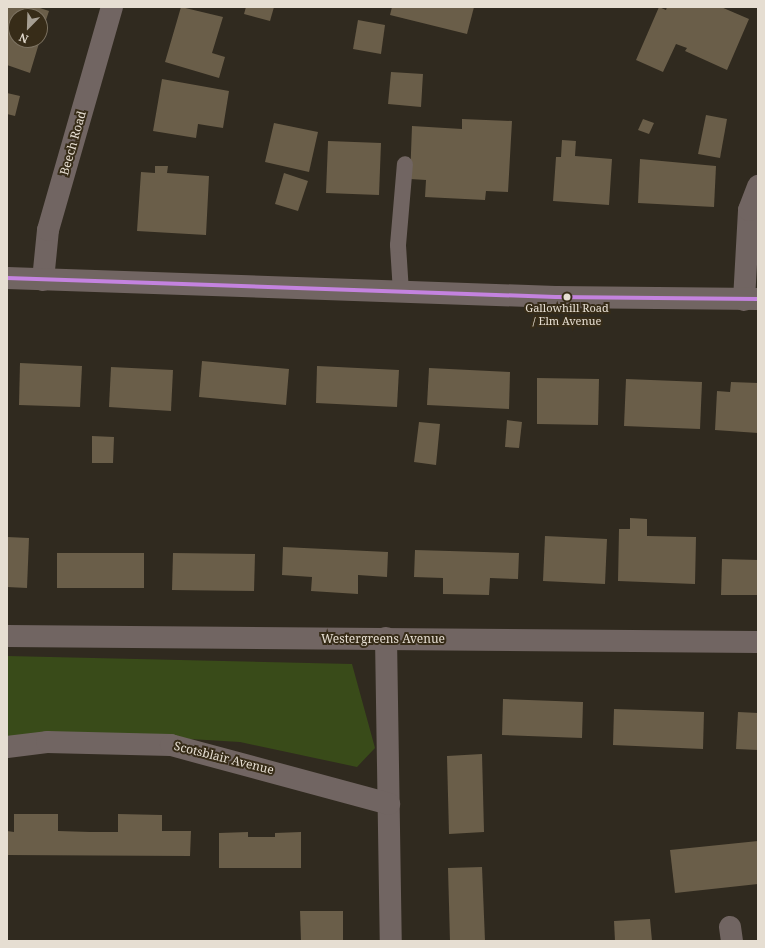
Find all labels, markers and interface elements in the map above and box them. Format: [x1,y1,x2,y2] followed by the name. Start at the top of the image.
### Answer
[8,8,48,48] north arrow
[17,30,30,47] text: N
[57,109,89,177] street label: Beech Road
[562,292,572,302] marker: Gallowhill Road / Elm Avenue
[525,302,609,328] place label: Gallowhill Road / Elm Avenue
[321,632,445,646] street label: Westergreens Avenue
[173,739,275,777] street label: Scotsblair Avenue

